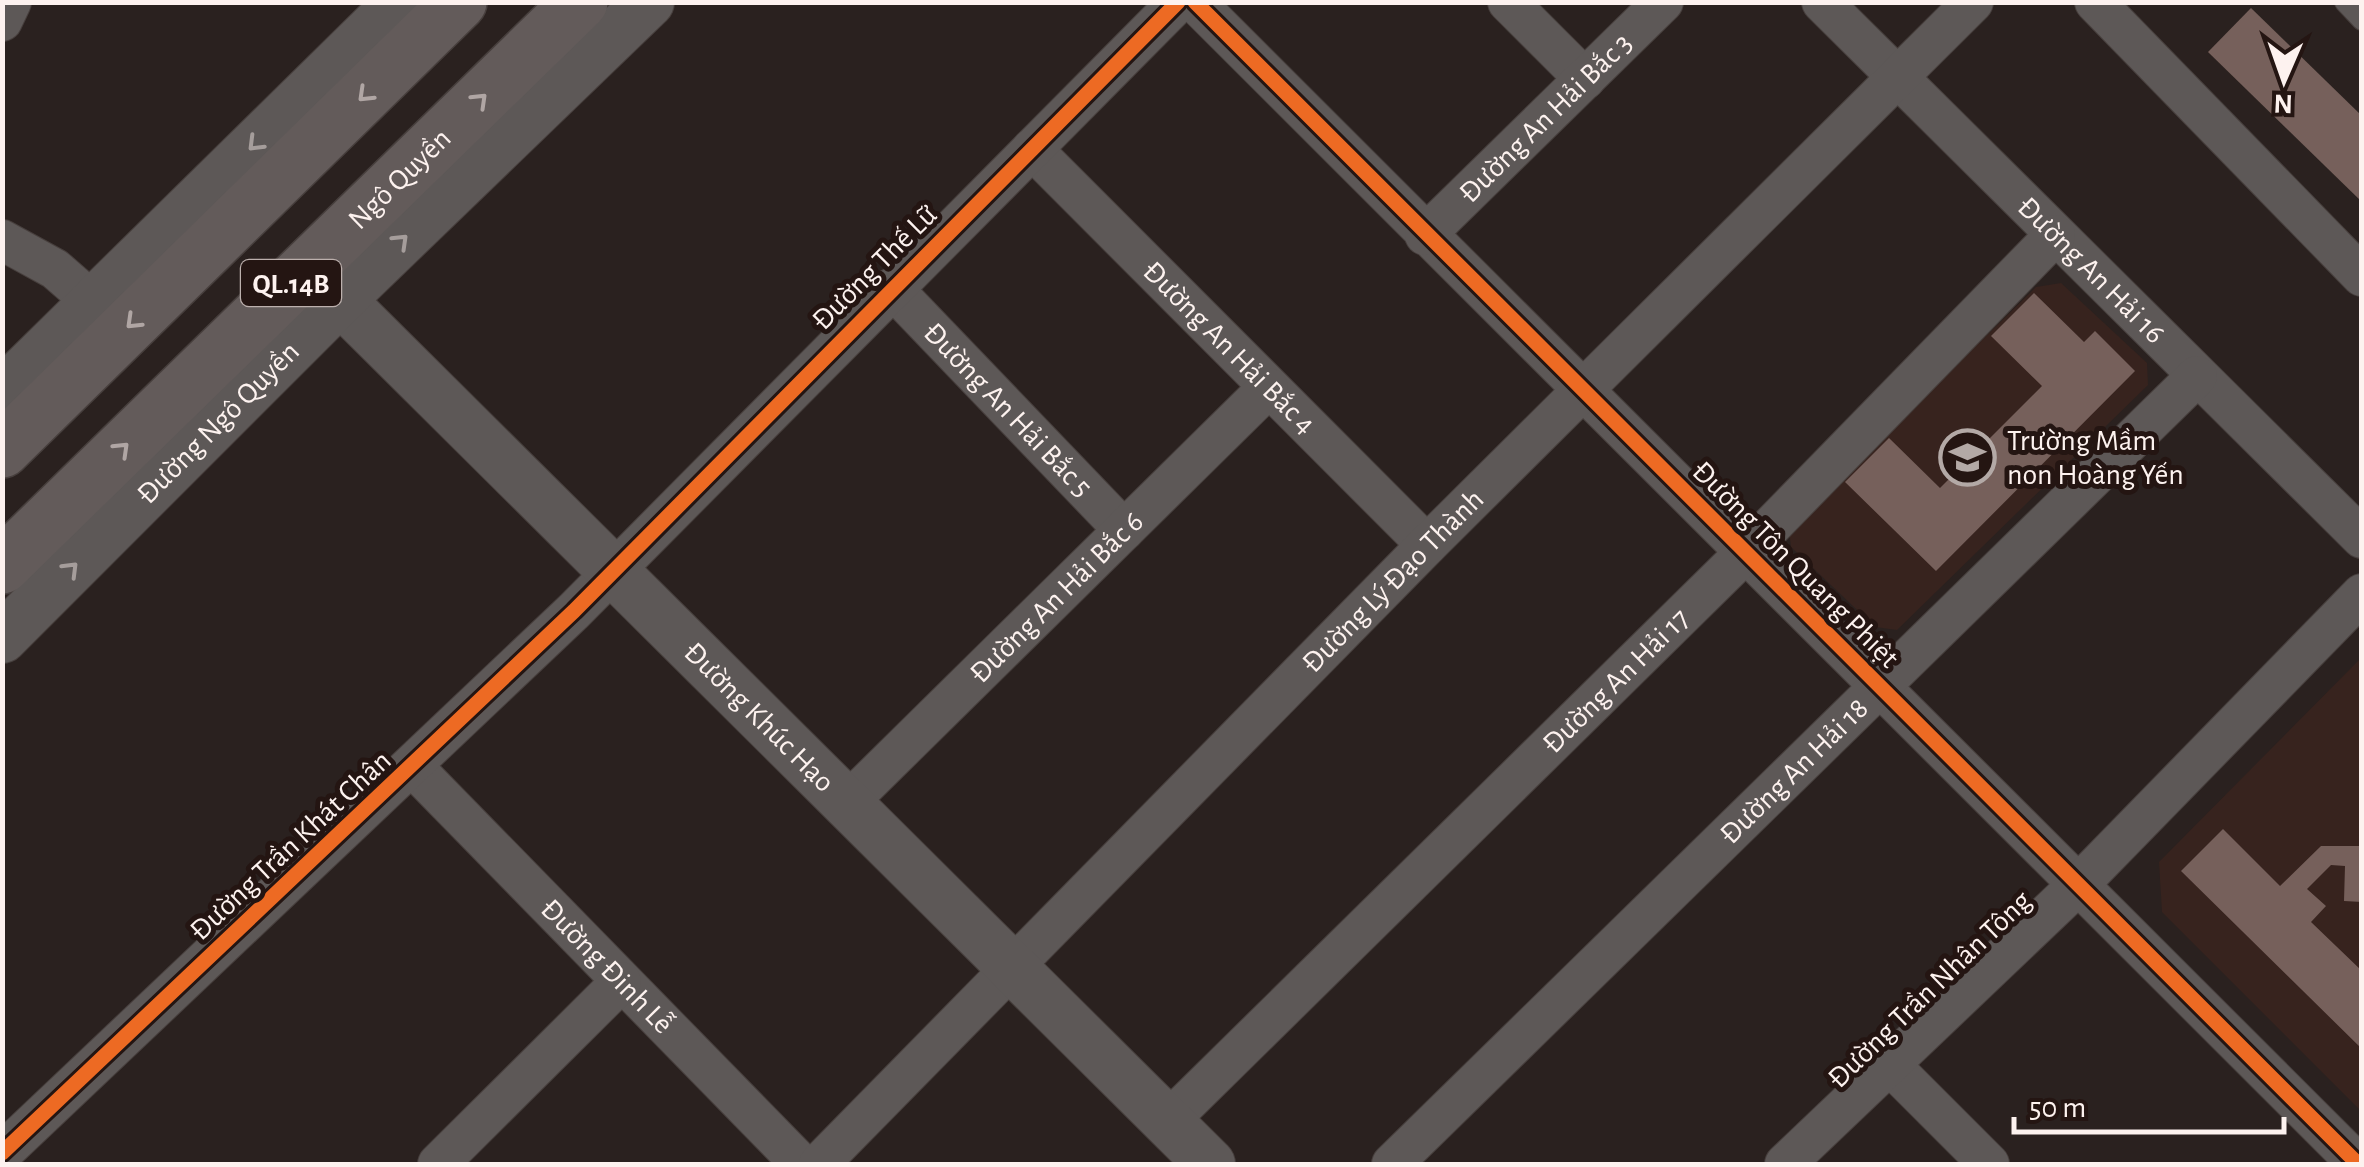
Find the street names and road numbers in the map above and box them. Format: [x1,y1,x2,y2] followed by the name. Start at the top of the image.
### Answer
[1454,28,1638,209] street label: Đường An Hải Bắc 3
[343,123,457,235] street label: Ngô Quyền
[2012,191,2170,349] street label: Đường An Hải 16
[806,199,943,336] street label: Đường Thế Lữ
[1137,256,1321,440] street label: Đường An Hải Bắc 4
[241,260,341,306] road number: QL.14B
[918,317,1097,503] street label: Đường An Hải Bắc 5
[131,336,305,510] street label: Đường Ngô Quyền
[1686,456,1905,674] street label: Đường Tôn Quang Phiệt
[1297,484,1490,679] street label: Đường Lý Đạo Thành
[964,506,1149,689] street label: Đường An Hải Bắc 6
[1537,603,1695,759] street label: Đường An Hải 17
[678,637,840,798] street label: Đường Khúc Hạo
[1715,693,1874,850] street label: Đường An Hải 18
[184,745,397,946] street label: Đường Trần Khát Chân
[1822,885,2037,1094] street label: Đường Trần Nhân Tông
[535,893,679,1040] street label: Đường Đinh Lễ

